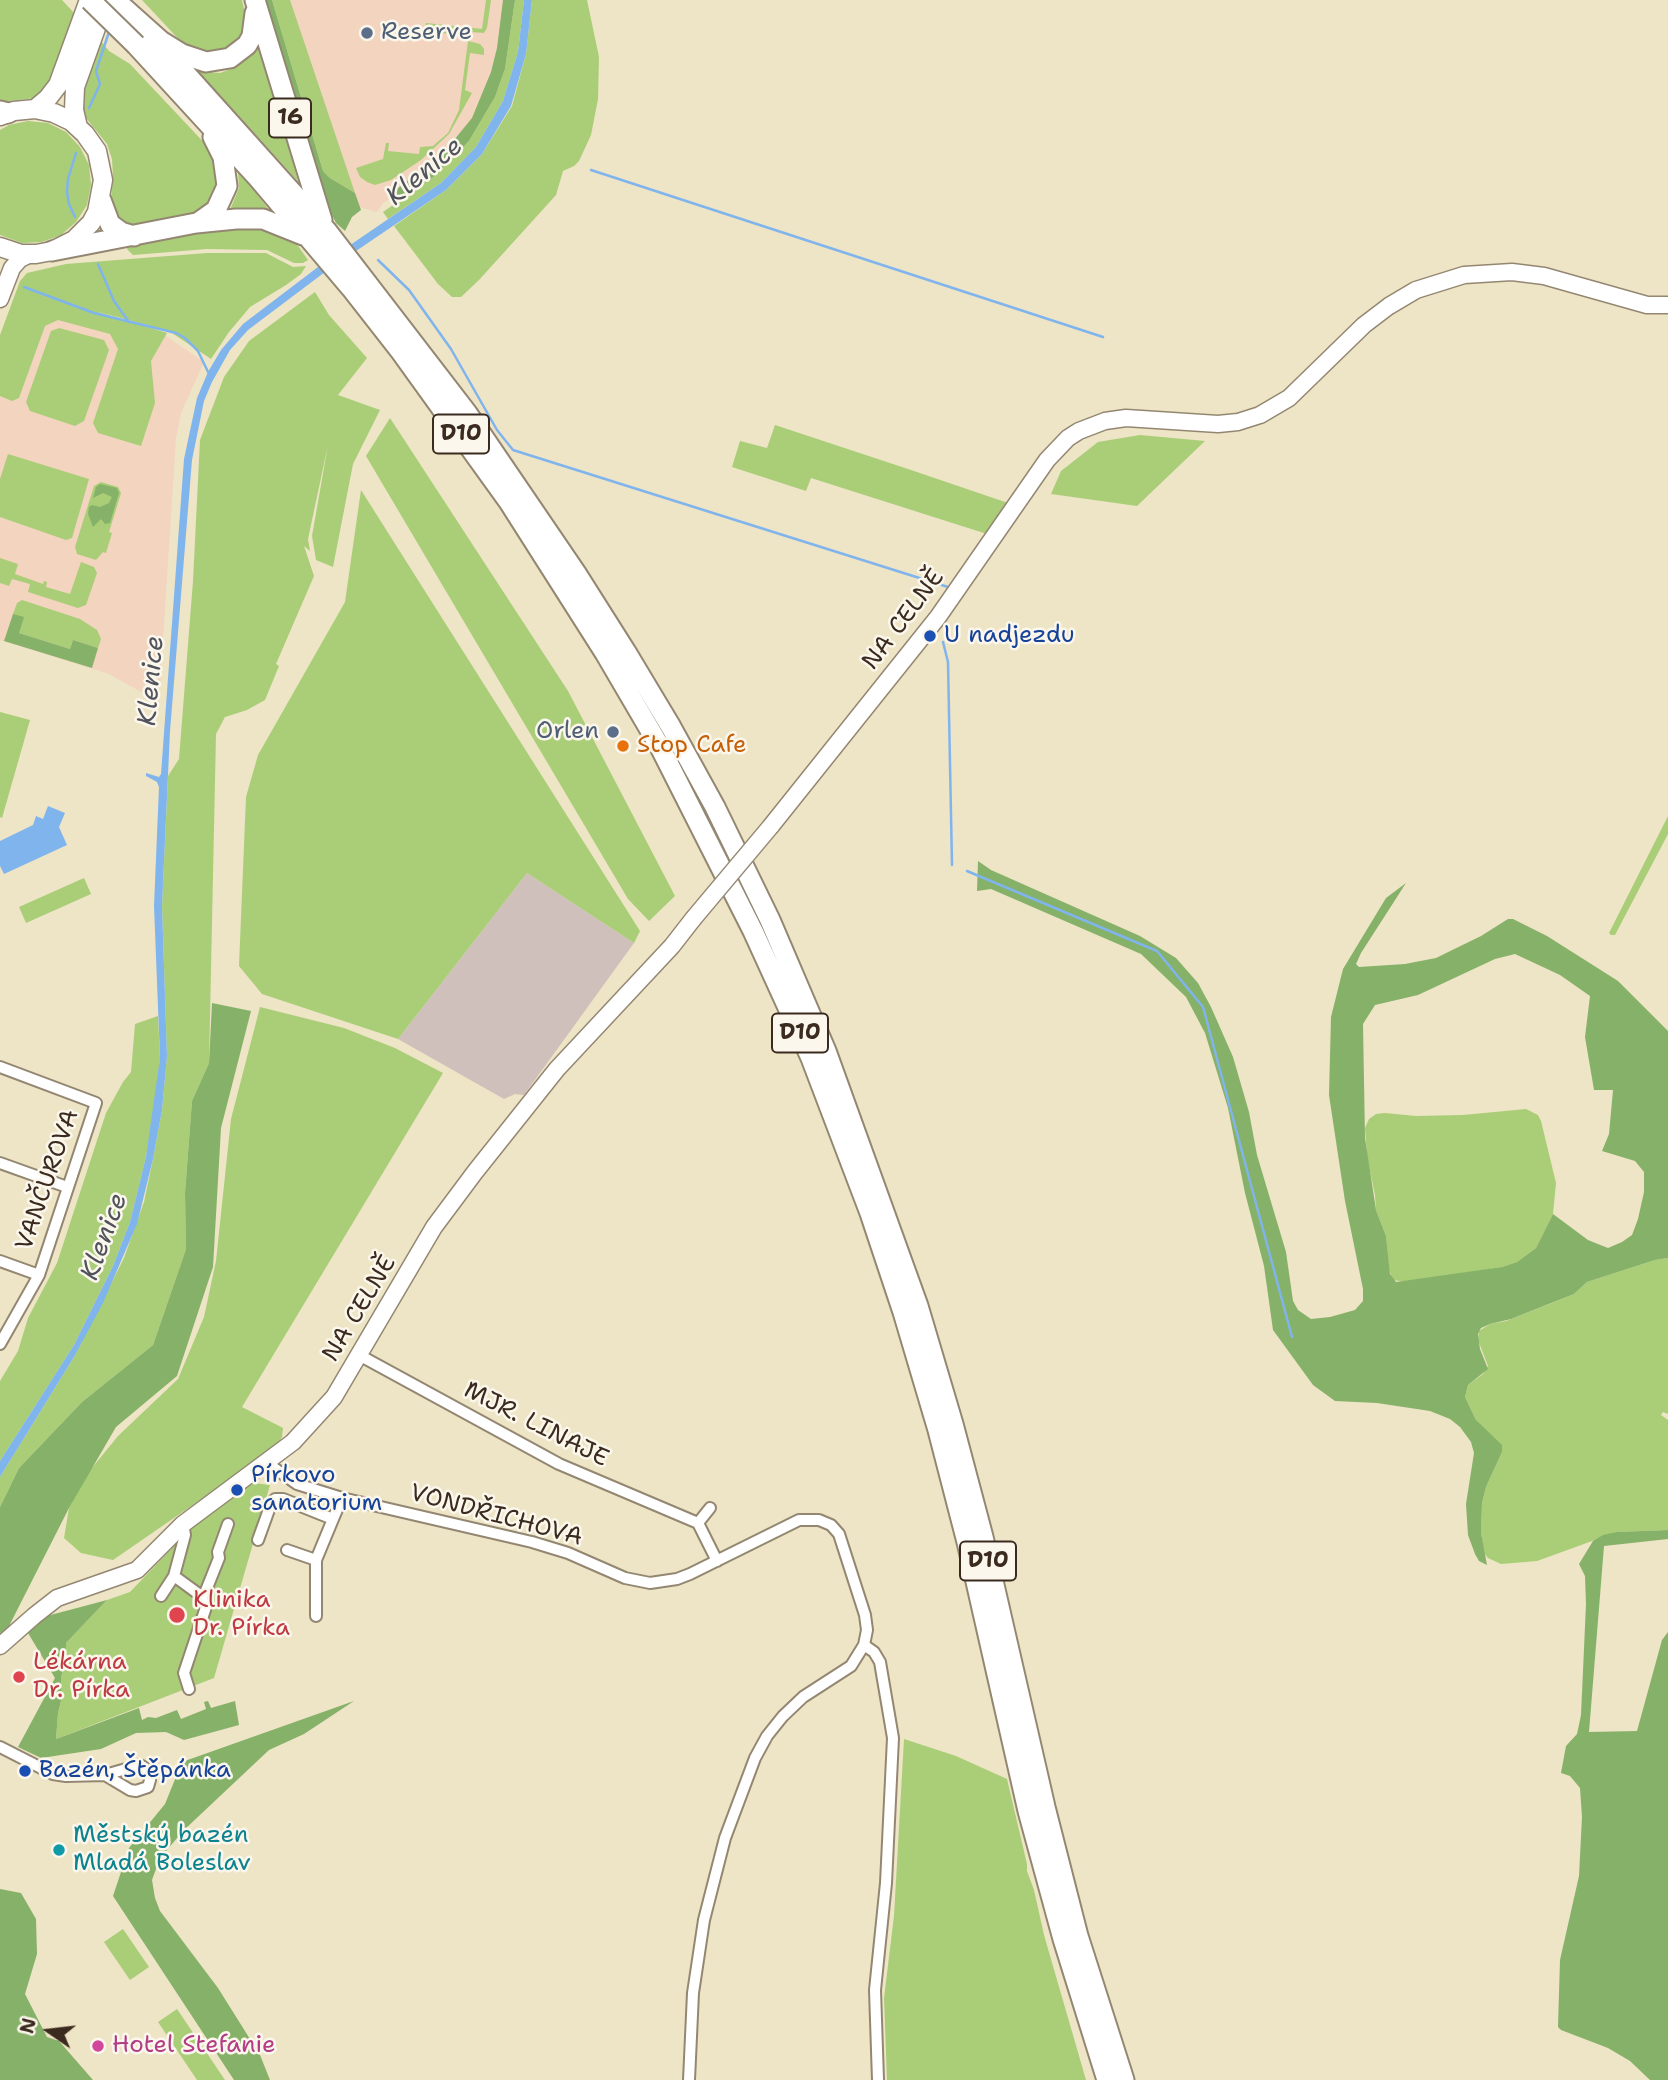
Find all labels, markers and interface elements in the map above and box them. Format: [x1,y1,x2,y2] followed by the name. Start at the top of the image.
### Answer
[381,19,472,47] place label: Reserve
[359,25,375,41] marker: Reserve
[269,99,311,138] road number: 16
[380,131,470,213] water label: Klenice
[433,414,489,454] road number: D10
[857,564,951,676] street label: NA CELNĚ
[944,622,1075,650] place label: U nadjezdu
[922,628,938,644] marker: U nadjezdu
[133,635,171,727] water label: Klenice
[536,718,599,746] place label: Orlen
[605,724,621,740] marker: Orlen
[637,732,747,760] place label: Stop Cafe
[615,738,631,754] marker: Stop Cafe
[772,1014,828,1052] road number: D10
[11,1106,85,1254] street label: VANČUROVA
[75,1189,135,1285] water label: Klenice
[317,1251,403,1367] street label: NA CELNĚ
[459,1376,613,1474] street label: MJR. LINAJE
[251,1462,382,1518] place label: Pírkovo sanatorium
[407,1479,585,1553] street label: VONDŘICHOVA
[229,1482,245,1498] marker: Pírkovo sanatorium
[960,1542,1016,1580] road number: D10
[193,1587,290,1643] place label: Klinika Dr. Pírka
[167,1605,187,1625] marker: Klinika Dr. Pírka
[33,1649,130,1705] place label: Lékárna Dr. Pírka
[11,1669,27,1685] marker: Lékárna Dr. Pírka
[39,1757,231,1785] place label: Bazén, Štěpánka
[17,1763,33,1779] marker: Bazén, Štěpánka
[73,1822,251,1878] place label: Městský bazén Mladá Boleslav
[51,1842,67,1858] marker: Městský bazén Mladá Boleslav
[14,1996,84,2066] north arrow
[14,2015,42,2036] text: N
[112,2032,276,2060] place label: Hotel Stefanie
[90,2038,106,2054] marker: Hotel Stefanie

